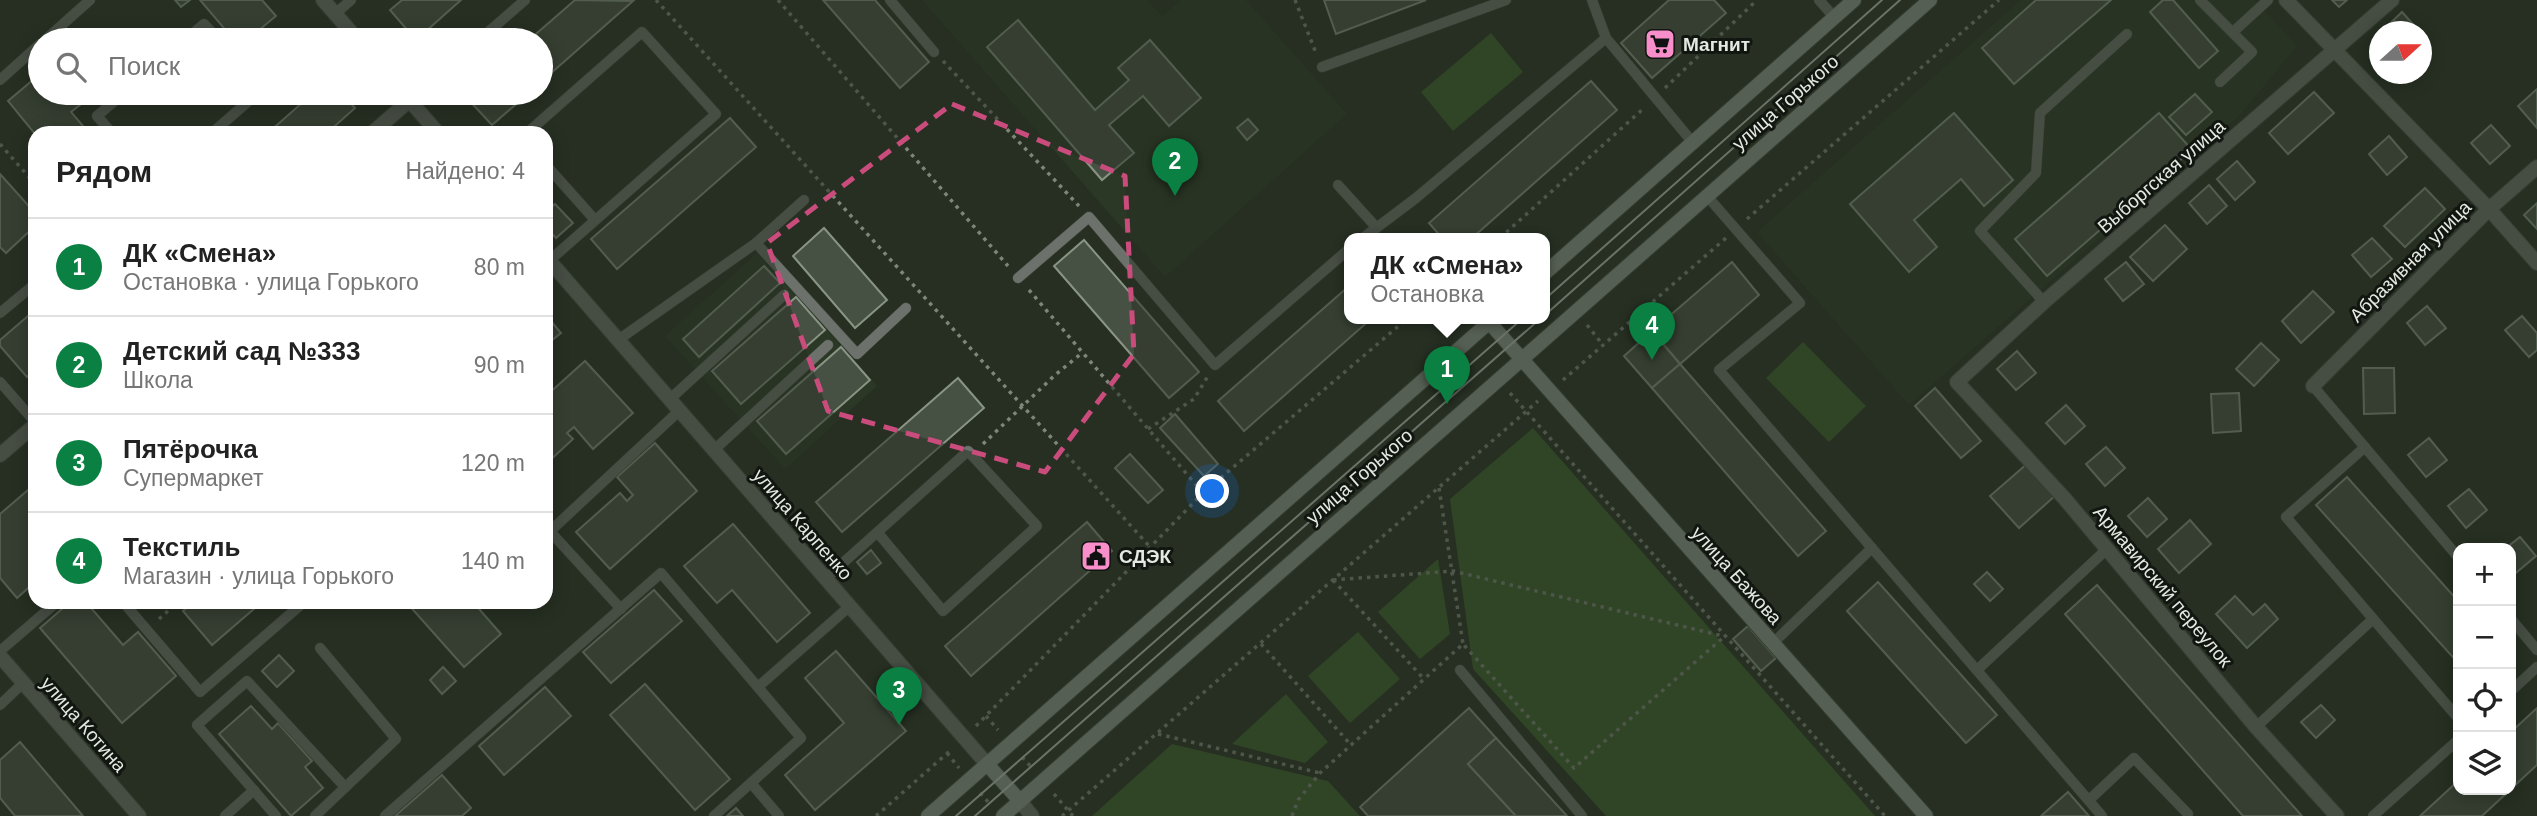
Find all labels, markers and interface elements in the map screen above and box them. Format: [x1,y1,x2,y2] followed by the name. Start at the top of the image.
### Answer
[2369,21,2432,84] north arrow
[1643,27,1677,61] supermarket icon: Магнит
[28,28,553,105] search box
[1683,34,1750,55] place label: Магнит
[52,48,90,86] icon: search
[108,51,180,81] text: Поиск
[1728,51,1843,154] street label: улица Горького
[2094,115,2229,237] street label: Выборгская улица
[1152,138,1198,196] pin: 2
[56,155,152,188] text: Рядом
[405,158,525,184] text: Найдено: 4
[2345,196,2476,326] street label: Абразивная улица
[1344,233,1550,324] popup
[123,238,276,268] text: ДК «Смена»
[1370,250,1524,280] text: ДК «Смена»
[73,254,85,280] text: 1
[474,254,525,280] text: 80 m
[123,269,419,295] text: Остановка · улица Горького
[1370,281,1484,307] text: Остановка
[1629,302,1675,360] pin: 4
[123,336,360,366] text: Детский сад №333
[1424,346,1470,404] pin: 1
[73,352,85,378] text: 2
[474,352,525,378] text: 90 m
[123,367,193,393] text: Школа
[1302,425,1417,528] street label: улица Горького
[123,434,258,464] text: Пятёрочка
[73,450,85,476] text: 3
[461,450,525,476] text: 120 m
[123,465,263,491] text: Супермаркет
[749,465,857,584] street label: улица Карпенко
[1195,474,1229,508] your location
[2089,502,2237,672] street label: Армавирский переулок
[1687,522,1786,629] street label: улица Бажова
[123,532,240,562] text: Текстиль
[1079,539,1113,573] public building icon: СДЭК
[2453,543,2516,795] map controls
[2453,543,2516,606] button: +
[1119,546,1172,567] place label: СДЭК
[73,548,85,574] text: 4
[461,548,525,574] text: 140 m
[123,563,394,589] text: Магазин · улица Горького
[2453,606,2516,669] button: −
[876,667,922,725] pin: 3
[2453,669,2516,732] button: locate
[37,672,131,776] street label: улица Котина
[2453,732,2516,795] button: layers

